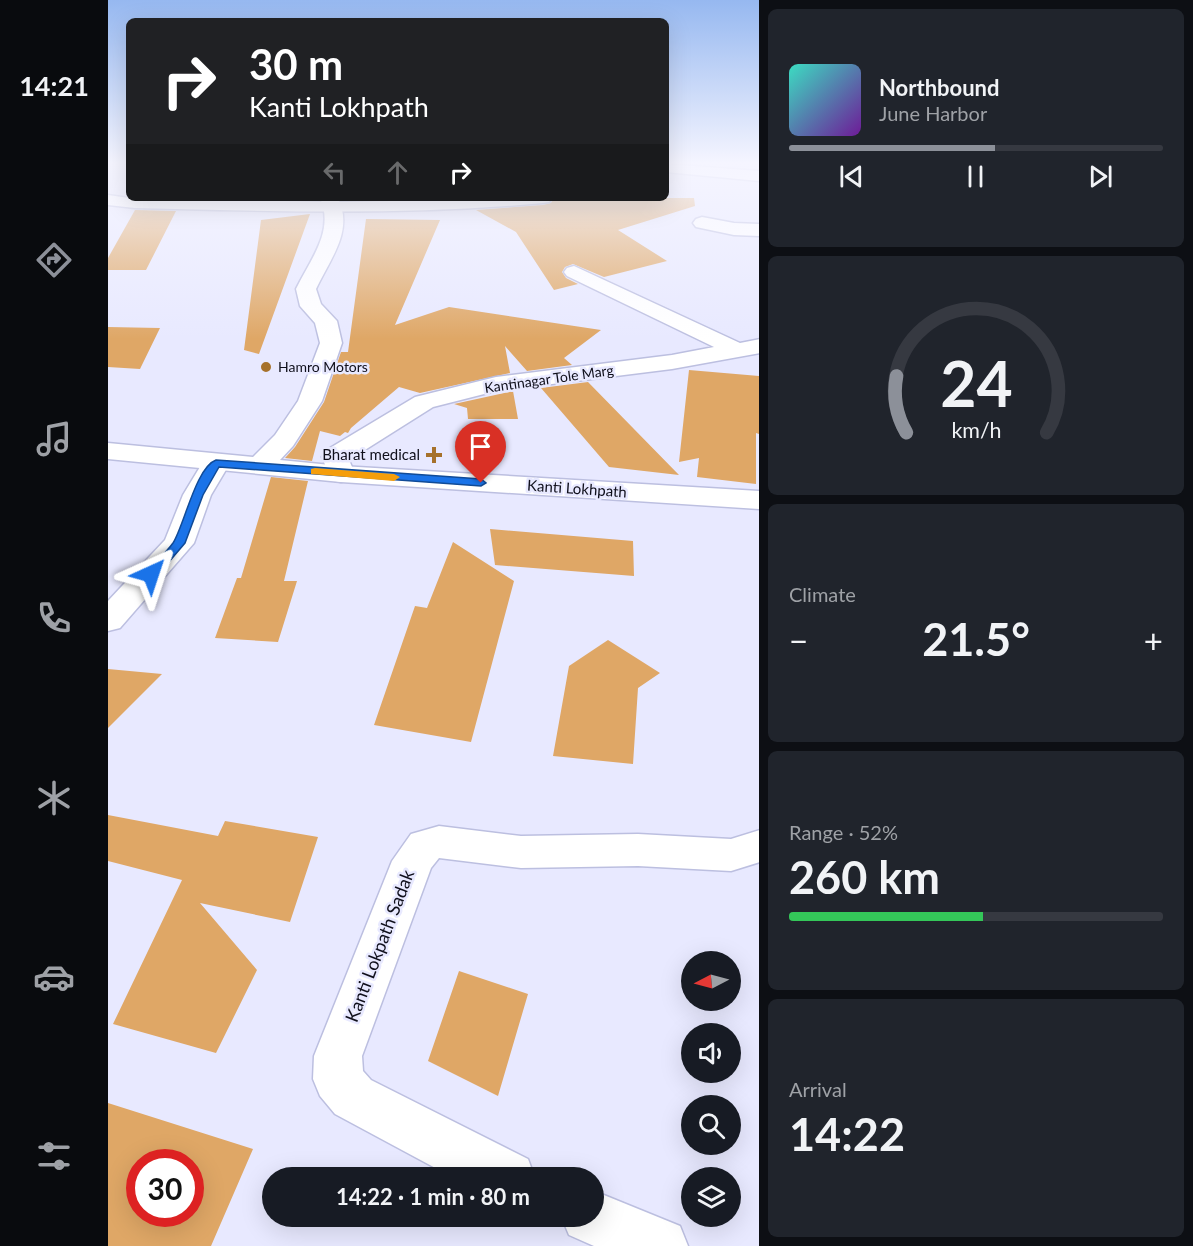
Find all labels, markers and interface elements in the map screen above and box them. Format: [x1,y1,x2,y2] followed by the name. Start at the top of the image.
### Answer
[249,39,343,89] text: 30 m
[150,42,228,120] icon: right
[19,69,89,102] text: 14:21
[879,74,999,101] text: Northbound
[249,90,429,123] text: Kanti Lokhpath
[879,101,987,125] text: June Harbor
[318,156,351,189] icon: left
[381,156,414,189] icon: ahead
[444,156,477,189] icon: right
[835,160,868,193] icon: previous
[959,160,992,193] icon: pause
[1084,160,1117,193] icon: next
[33,239,75,281] icon: directions
[940,345,1012,420] text: 24
[278,358,368,375] place label: Hamro Motors
[259,360,273,374] marker: Hamro Motors
[483,361,615,396] street label: Kantinagar Tole Marg
[951,417,1001,443] text: km/h
[33,418,75,460] icon: music
[455,421,506,483] pin
[464,430,497,463] icon: arrive
[322,445,420,463] place label: Bharat medical
[425,446,443,464] marker: Bharat medical
[527,476,628,500] street label: Kanti Lokhpath
[119,542,183,606] position arrow
[789,582,856,606] text: Climate
[33,597,75,639] icon: phone
[922,612,1030,666] text: 21.5°
[789,620,808,660] text: −
[1144,620,1163,660] text: +
[33,777,75,819] icon: climate
[789,820,898,844] text: Range · 52%
[789,850,940,904] text: 260 km
[340,866,419,1025] street label: Kanti Lokpath Sadak
[681,951,741,1011] north arrow
[681,951,741,1227] map controls
[33,956,75,998] icon: car
[681,1023,741,1083] button: sound
[789,1077,847,1101] text: Arrival
[681,1095,741,1155] button: search
[789,1107,905,1161] text: 14:22
[33,1135,75,1177] icon: filters
[126,1149,204,1227] speed limit sign: 30
[681,1167,741,1227] button: layers
[336,1183,530,1210] text: 14:22 · 1 min · 80 m

